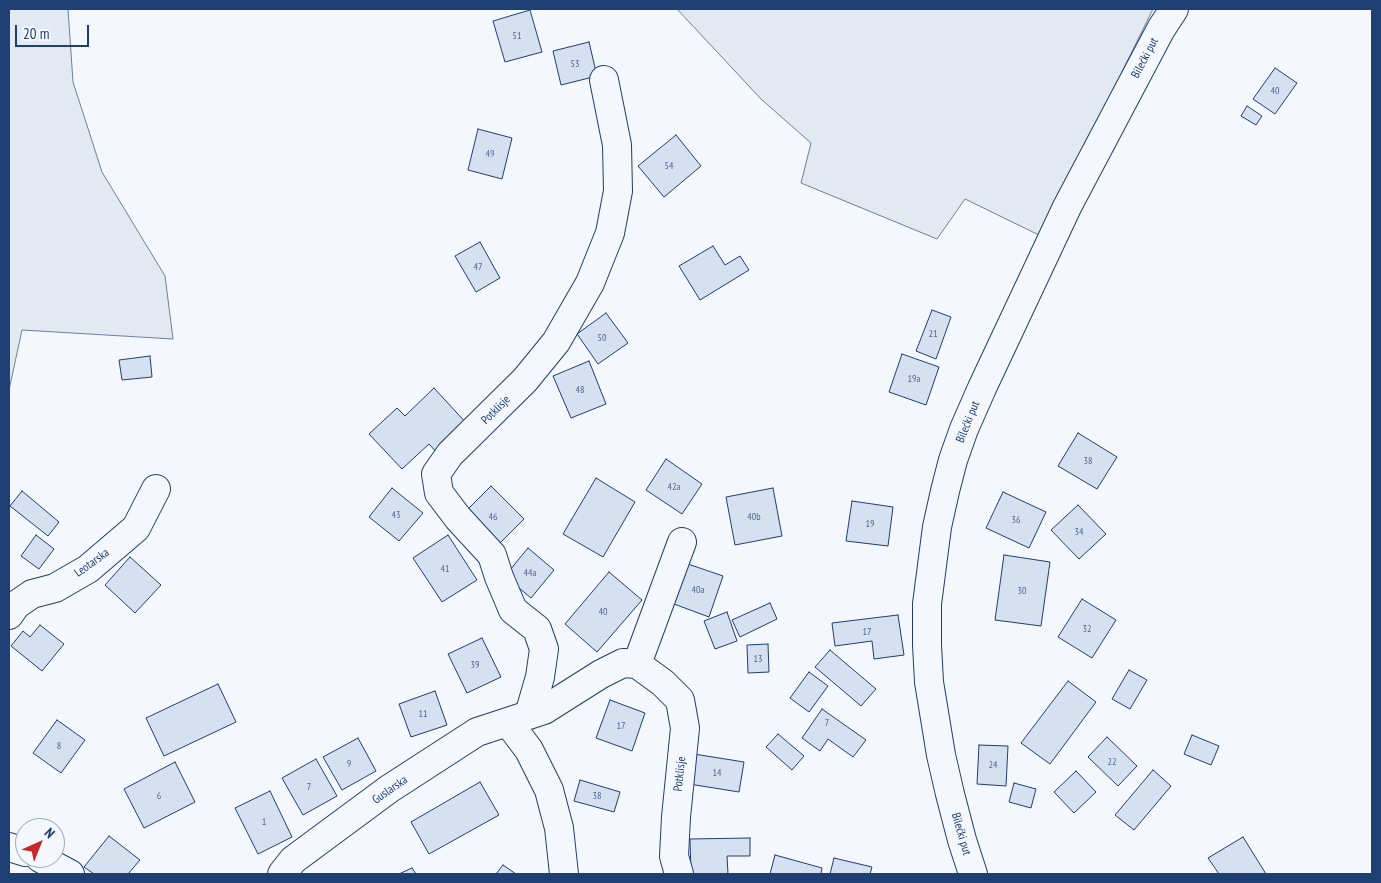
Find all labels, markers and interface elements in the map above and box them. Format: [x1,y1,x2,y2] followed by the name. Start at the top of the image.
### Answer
[18,15,91,47] scale bar
[23,24,49,43] text: 20 m
[513,30,521,42] house number: 51
[1128,35,1162,81] street label: Bilećki put
[571,58,579,70] house number: 53
[1271,85,1279,97] house number: 40
[486,148,494,160] house number: 49
[665,160,673,172] house number: 54
[474,261,482,273] house number: 47
[929,328,937,340] house number: 21
[598,332,606,344] house number: 50
[908,373,920,385] house number: 19a
[576,384,584,396] house number: 48
[478,392,514,428] street label: Potklisje
[953,399,983,445] street label: Bilećki put
[1084,455,1092,467] house number: 38
[668,481,680,493] house number: 42a
[392,509,400,521] house number: 43
[489,511,497,523] house number: 46
[747,511,761,523] house number: 40b
[1012,514,1020,526] house number: 36
[866,518,874,530] house number: 19
[1075,526,1083,538] house number: 34
[72,546,112,580] street label: Leotarska
[441,563,449,575] house number: 41
[524,567,536,579] house number: 44a
[692,584,704,596] house number: 40a
[1018,585,1026,597] house number: 30
[599,606,607,618] house number: 40
[1083,623,1091,635] house number: 32
[863,626,871,638] house number: 17
[754,653,762,665] house number: 13
[471,659,479,671] house number: 39
[419,708,427,720] house number: 11
[825,717,829,729] house number: 7
[617,720,625,732] house number: 17
[57,740,61,752] house number: 8
[671,756,689,792] street label: Potklisje
[1108,756,1116,768] house number: 22
[347,758,351,770] house number: 9
[989,759,997,771] house number: 24
[713,767,721,779] house number: 14
[370,773,410,807] street label: Guslarska
[307,781,311,793] house number: 7
[157,790,161,802] house number: 6
[593,790,601,802] house number: 38
[948,811,974,857] street label: Bilećki put
[262,816,266,828] house number: 1
[15,818,65,868] north arrow
[41,824,59,842] text: N

